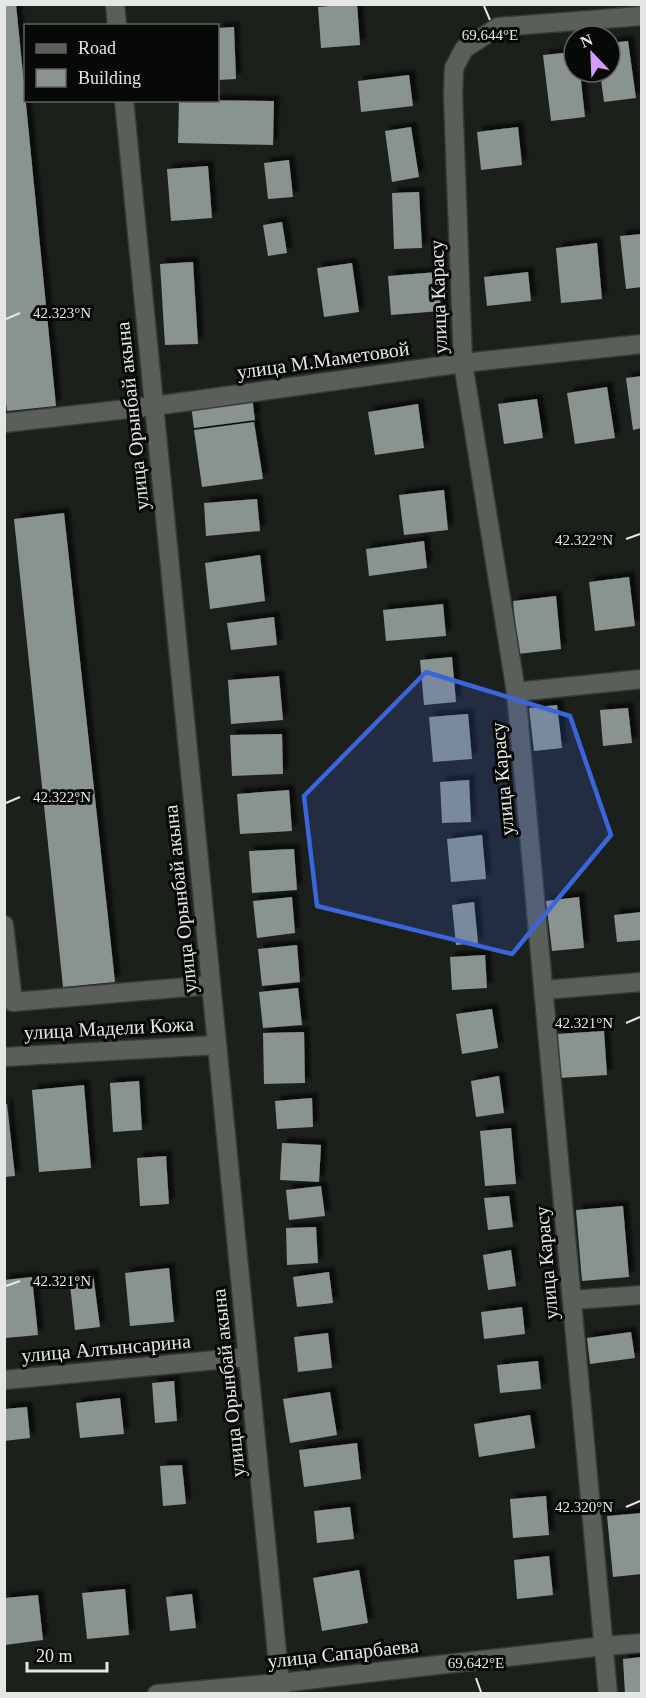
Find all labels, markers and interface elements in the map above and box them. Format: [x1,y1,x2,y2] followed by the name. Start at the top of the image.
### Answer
[24,24,219,102] legend
[562,24,622,84] north arrow
[462,27,518,43] text: 69.644°E
[578,30,595,51] text: N
[78,38,116,58] text: Road
[78,68,141,88] text: Building
[425,240,452,354] street label: улица Карасу
[33,305,91,321] text: 42.323°N
[111,320,154,511] street label: улица Орынбай акына
[235,337,411,384] street label: улица М.Маметовой
[555,532,613,548] text: 42.322°N
[486,721,519,837] street label: улица Карасу
[33,789,91,805] text: 42.322°N
[159,803,202,994] street label: улица Орынбай акына
[23,1013,195,1044] street label: улица Мадели Кожа
[555,1015,613,1031] text: 42.321°N
[530,1205,563,1321] street label: улица Карасу
[33,1273,91,1289] text: 42.321°N
[207,1287,250,1478] street label: улица Орынбай акына
[20,1330,192,1367] street label: улица Алтынсарина
[555,1499,613,1515] text: 42.320°N
[266,1634,420,1673] street label: улица Сапарбаева
[27,1635,106,1673] scale bar
[36,1646,73,1666] text: 20 m
[448,1655,504,1671] text: 69.642°E

